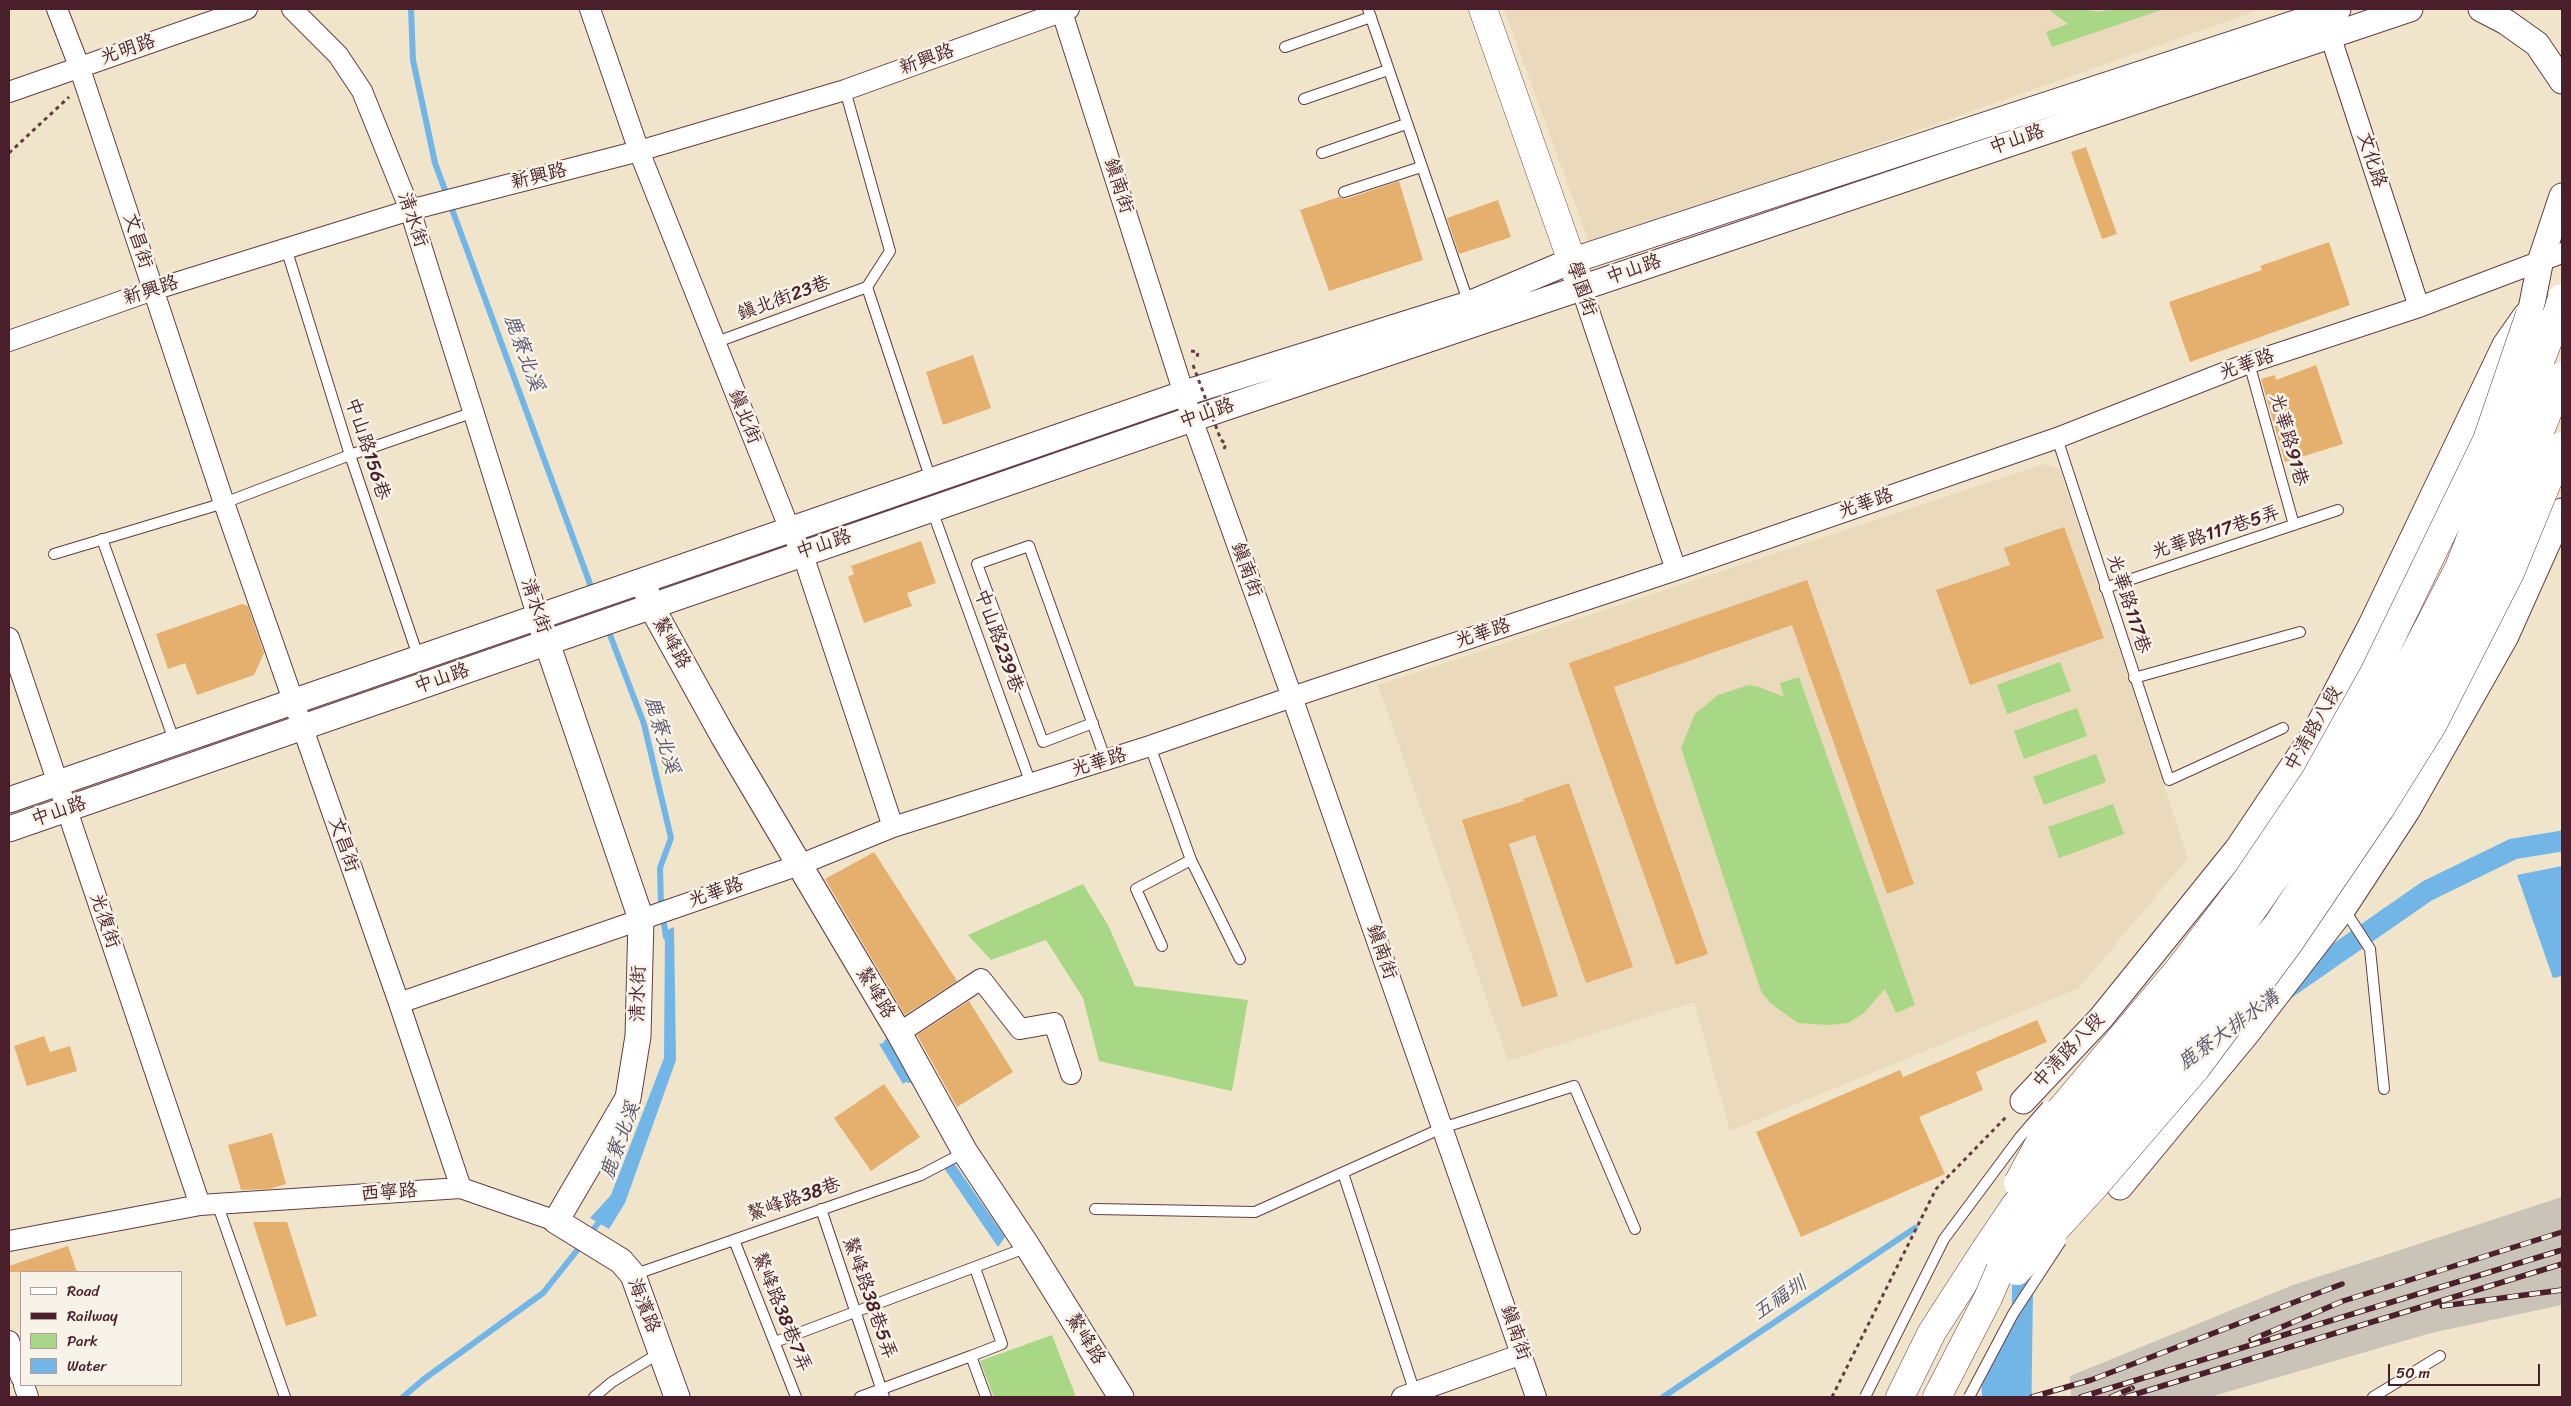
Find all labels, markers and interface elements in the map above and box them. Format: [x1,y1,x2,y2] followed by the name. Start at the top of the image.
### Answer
[97,30,159,70] street label: 光明路
[896,40,958,80] street label: 新興路
[1986,120,2048,160] street label: 中山路
[2351,129,2391,191] street label: 文化路
[1098,155,1138,217] street label: 鎮南街
[509,159,569,195] street label: 新興路
[392,189,432,251] street label: 清水街
[117,210,157,272] street label: 文昌街
[1603,250,1665,290] street label: 中山路
[1561,258,1601,320] street label: 學園街
[120,271,182,311] street label: 新興路
[734,272,834,326] street label: 鎮北街23巷
[498,311,548,395] water label: 鹿寮北溪
[2216,345,2278,385] street label: 光華路
[723,386,765,448] street label: 鎮北街
[2264,391,2312,489] street label: 光華路91巷
[1176,394,1238,434] street label: 中山路
[340,395,394,503] street label: 中山路156巷
[1835,484,1897,524] street label: 光華路
[2149,501,2283,565] street label: 光華路117巷5弄
[793,525,855,565] street label: 中山路
[1226,539,1266,601] street label: 鎮南街
[2101,551,2155,657] street label: 光華路117巷
[515,575,555,637] street label: 清水街
[969,586,1027,696] street label: 中山路239巷
[647,613,695,673] street label: 鰲峰路
[1452,614,1514,654] street label: 光華路
[411,659,473,699] street label: 中山路
[2280,682,2348,776] street label: 中清路八段
[638,693,684,777] water label: 鹿寮北溪
[1068,744,1130,782] street label: 光華路
[28,792,90,832] street label: 中山路
[323,814,363,876] street label: 文昌街
[685,873,747,913] street label: 光華路
[84,890,124,952] street label: 光復街
[1361,921,1401,983] street label: 鎮南街
[851,963,899,1023] street label: 鰲峰路
[627,965,651,1023] street label: 清水街
[2173,986,2285,1076] water label: 鹿寮大排水溝
[2028,1008,2110,1094] street label: 中清路八段
[596,1099,646,1183] water label: 鹿寮北溪
[744,1173,844,1227] street label: 鰲峰路38巷
[360,1180,418,1206] street label: 西寧路
[837,1234,901,1362] street label: 鰲峰路38巷5弄
[747,1249,815,1375] street label: 鰲峰路38巷7弄
[20,1271,182,1386] legend
[1748,1272,1812,1326] water label: 五福圳
[622,1275,664,1337] street label: 海濱路
[67,1278,99,1304] text: Road
[1495,1302,1535,1364] street label: 鎮南街
[67,1303,118,1329] text: Railway
[1060,1309,1110,1369] street label: 鰲峰路
[67,1328,98,1354] text: Park
[67,1353,107,1379] text: Water
[2391,1354,2544,1386] scale bar
[2396,1360,2430,1386] text: 50 m

